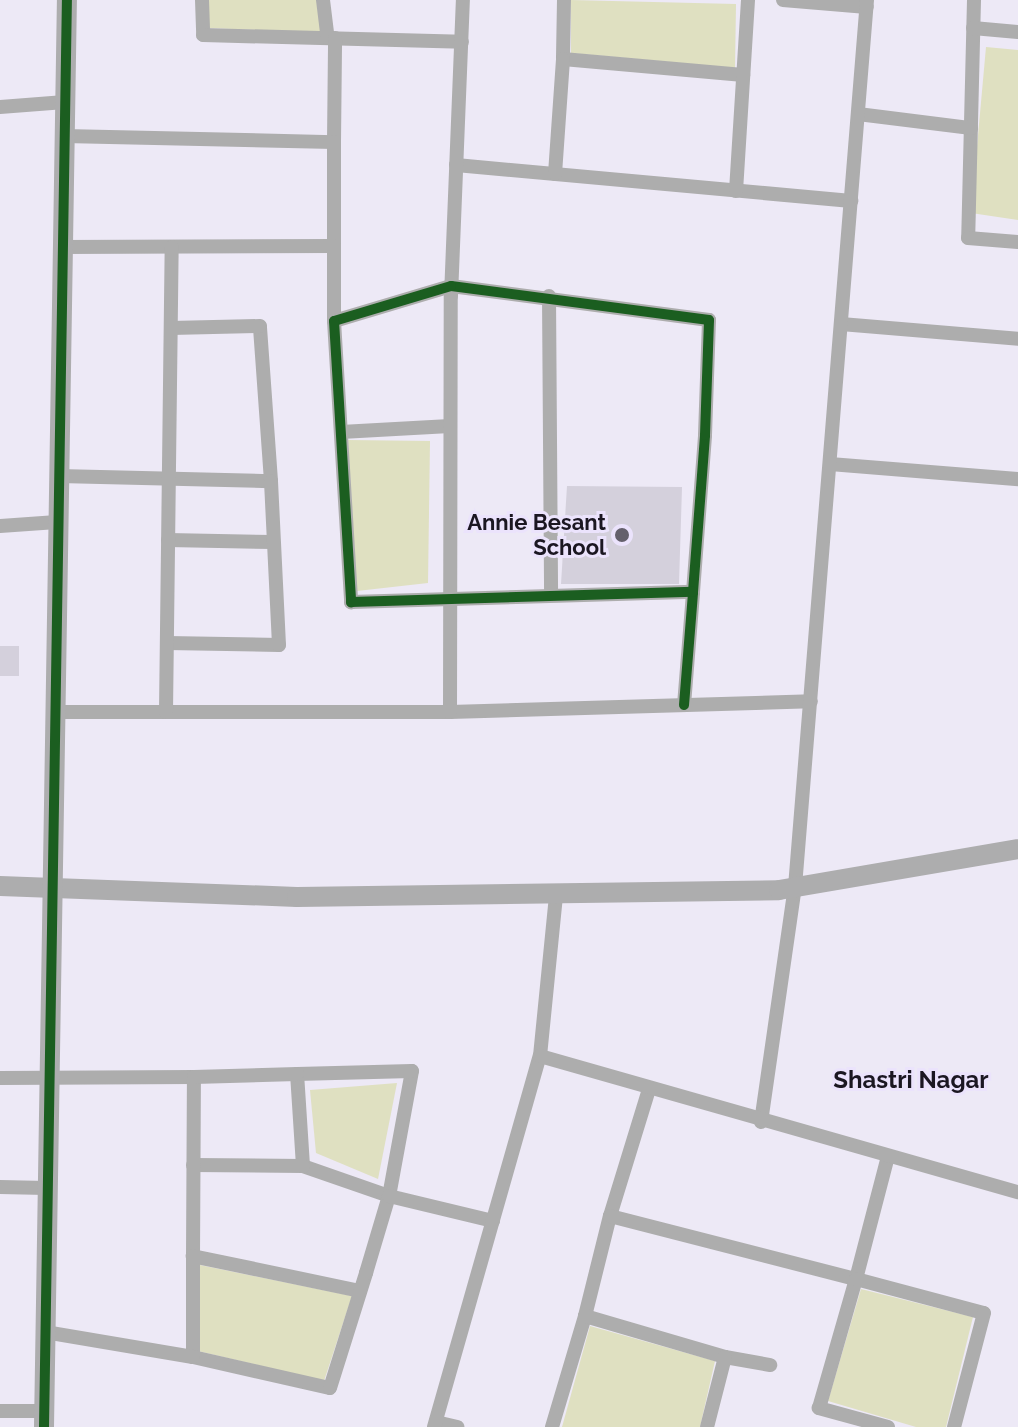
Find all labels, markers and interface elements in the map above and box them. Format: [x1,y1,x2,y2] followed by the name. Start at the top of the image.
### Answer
[467,509,606,560] place label: Annie Besant School
[613,526,631,544] marker: Annie Besant School
[833,1066,989,1094] district label: Shastri Nagar

